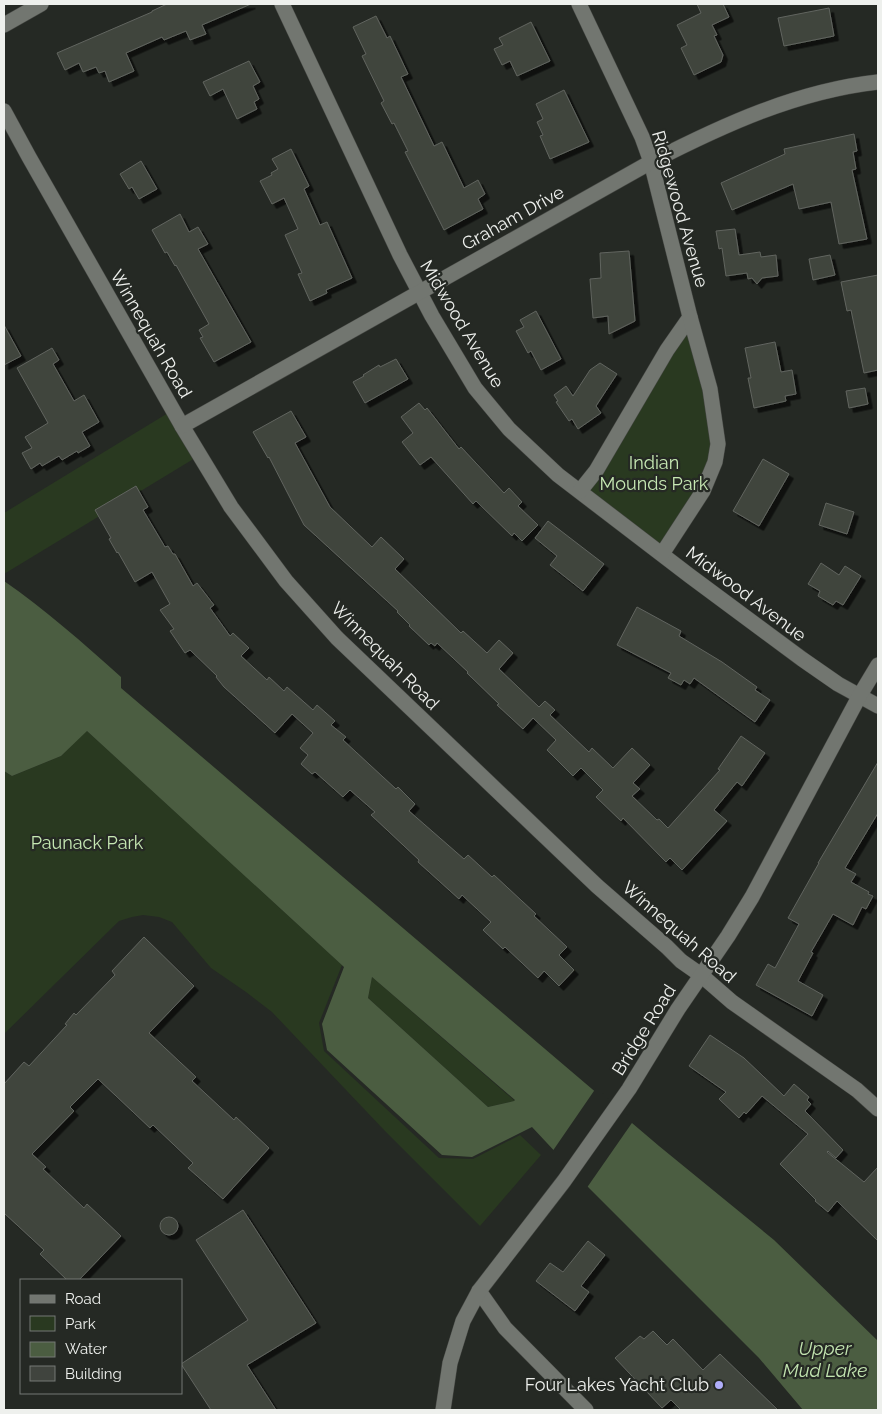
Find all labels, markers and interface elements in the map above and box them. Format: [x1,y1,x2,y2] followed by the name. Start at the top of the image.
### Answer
[648,128,713,290] street label: Ridgewood Avenue
[458,181,568,254] street label: Graham Drive
[416,256,509,392] street label: Midwood Avenue
[106,266,197,401] street label: Winnequah Road
[600,452,709,494] park label: Indian Mounds Park
[682,542,811,646] street label: Midwood Avenue
[327,597,444,714] street label: Winnequah Road
[31,832,144,853] park label: Paunack Park
[618,876,741,987] street label: Winnequah Road
[607,981,680,1079] street label: Bridge Road
[20,1279,182,1394] legend
[65,1290,101,1308] text: Road
[65,1315,96,1333] text: Park
[783,1337,867,1381] water label: Upper Mud Lake
[65,1340,108,1358] text: Water
[65,1365,122,1383] text: Building
[525,1374,709,1395] place label: Four Lakes Yacht Club
[713,1379,725,1391] marker: Four Lakes Yacht Club

